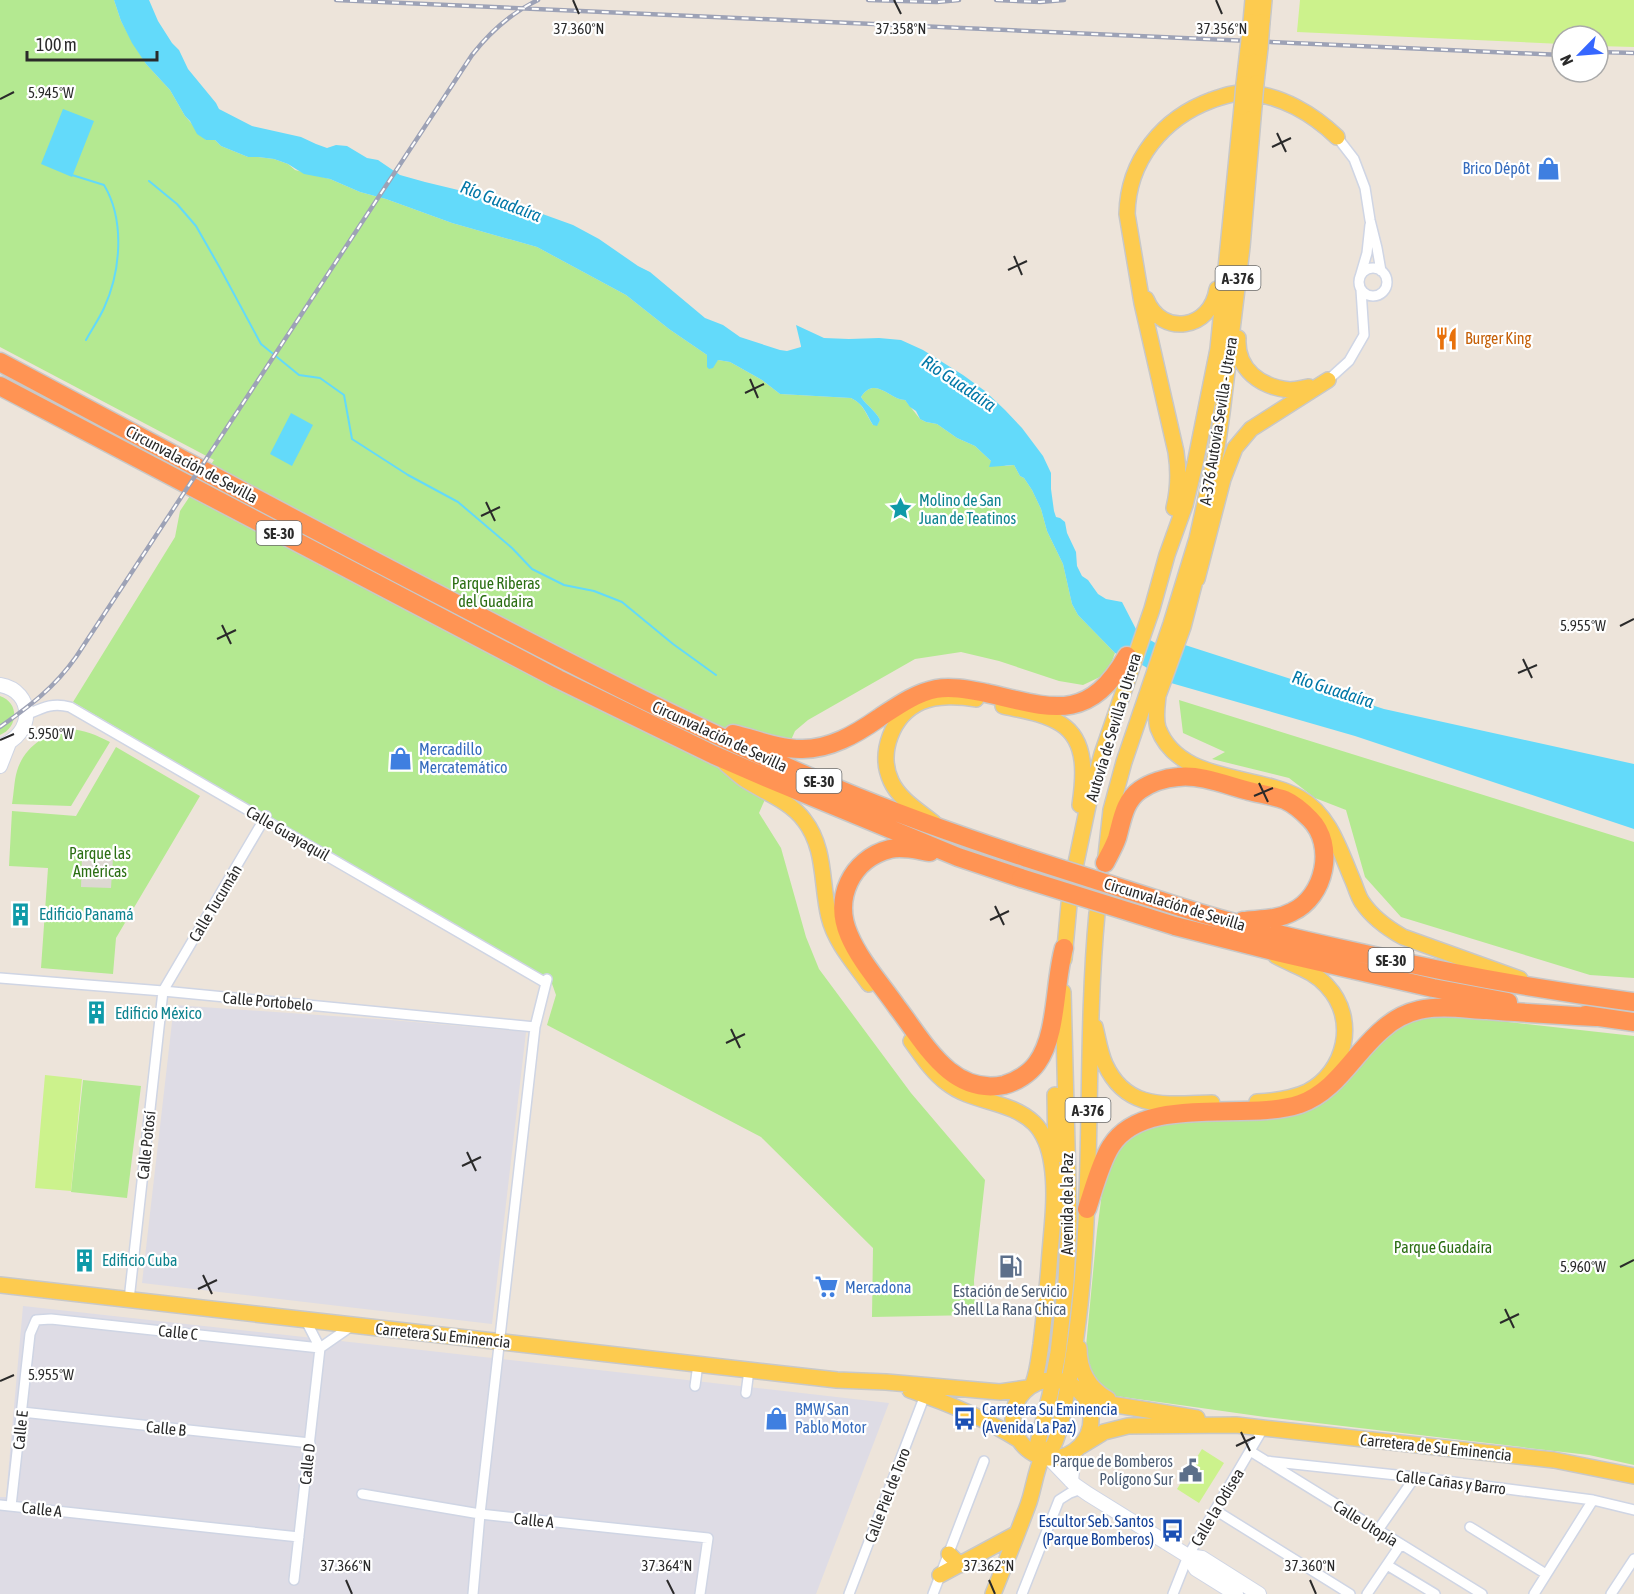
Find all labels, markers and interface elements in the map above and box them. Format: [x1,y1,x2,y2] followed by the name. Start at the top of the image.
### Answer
[554,20,604,37] text: 37.360°N
[876,20,926,37] text: 37.358°N
[1197,20,1247,37] text: 37.356°N
[27,24,158,62] scale bar
[1550,24,1610,84] north arrow
[36,34,77,55] text: 100 m
[1556,52,1577,68] text: N
[28,84,74,101] text: 5.945°W
[1535,155,1561,181] shop icon: Brico Dépôt
[1462,159,1530,178] place label: Brico Dépôt
[458,176,545,226] water label: Río Guadaíra
[1216,266,1260,290] road number: A-376
[1434,325,1460,351] restaurant icon: Burger King
[1465,329,1532,348] place label: Burger King
[1196,336,1240,506] street label: A-376 Autovía Sevilla - Utrera
[918,351,1001,416] water label: Río Guadaíra
[123,422,261,506] street label: Circunvalación de Sevilla
[919,491,1017,527] place label: Molino de San Juan de Teatinos
[888,496,914,522] place icon: Molino de San Juan de Teatinos
[256,521,302,545] road number: SE-30
[452,574,541,610] park label: Parque Riberas del Guadaira
[1560,617,1606,634] text: 5.955°W
[1082,651,1144,803] street label: Autovía de Sevilla a Utrera
[1289,666,1377,712] water label: Río Guadaíra
[650,697,790,775] street label: Circunvalación de Sevilla
[28,725,74,742] text: 5.950°W
[419,740,507,776] place label: Mercadillo Mercatemático
[388,745,414,771] shop icon: Mercadillo Mercatemático
[796,769,842,793] road number: SE-30
[243,802,333,865] street label: Calle Guayaquil
[69,844,131,880] park label: Parque las Américas
[185,861,245,945] street label: Calle Tucumán
[1102,874,1248,934] street label: Circunvalación de Sevilla
[8,901,34,927] building icon: Edificio Panamá
[39,905,134,923] place label: Edificio Panamá
[1368,948,1414,972] road number: SE-30
[222,988,314,1014] street label: Calle Portobelo
[84,1000,110,1026] building icon: Edificio México
[115,1004,202,1022] place label: Edificio México
[1066,1098,1110,1122] road number: A-376
[133,1109,159,1180] street label: Calle Potosí
[1058,1153,1076,1255] street label: Avenida de la Paz
[1394,1238,1492,1257] park label: Parque Guadaíra
[71,1247,97,1273] building icon: Edificio Cuba
[102,1251,177,1269] place label: Edificio Cuba
[997,1253,1023,1279] fuel station icon: Estación de Servicio Shell La Rana Chica
[1560,1258,1606,1275] text: 5.960°W
[814,1274,840,1300] supermarket icon: Mercadona
[845,1278,911,1296] place label: Mercadona
[953,1282,1067,1318] place label: Estación de Servicio Shell La Rana Chica
[375,1319,511,1351] street label: Carretera Su Eminencia
[157,1321,199,1343] street label: Calle C
[28,1366,74,1383] text: 5.955°W
[795,1400,867,1436] place label: BMW San Pablo Motor
[982,1400,1118,1437] place label: Carretera Su Eminencia (Avenida La Paz)
[764,1405,790,1431] shop icon: BMW San Pablo Motor
[951,1405,977,1431] bus stop icon: Carretera Su Eminencia (Avenida La Paz)
[9,1409,31,1450] street label: Calle E
[145,1417,187,1439] street label: Calle B
[1359,1430,1513,1464] street label: Carretera de Su Eminencia
[296,1442,318,1486] street label: Calle D
[861,1445,913,1545] street label: Calle Piel de Toro
[1052,1452,1173,1489] place label: Parque de Bomberos Polígono Sur
[1178,1457,1204,1483] public building icon: Parque de Bomberos Polígono Sur
[1187,1465,1247,1549] street label: Calle la Odisea
[1395,1466,1507,1499] street label: Calle Cañas y Barro
[1330,1496,1402,1551] street label: Calle Utopía
[21,1498,63,1520] street label: Calle A
[513,1509,555,1531] street label: Calle A
[1039,1512,1154,1549] place label: Escultor Seb. Santos (Parque Bomberos)
[1159,1517,1185,1543] bus stop icon: Escultor Seb. Santos (Parque Bomberos)
[321,1557,371,1574] text: 37.366°N
[642,1557,692,1574] text: 37.364°N
[964,1557,1014,1574] text: 37.362°N
[1285,1557,1335,1574] text: 37.360°N

